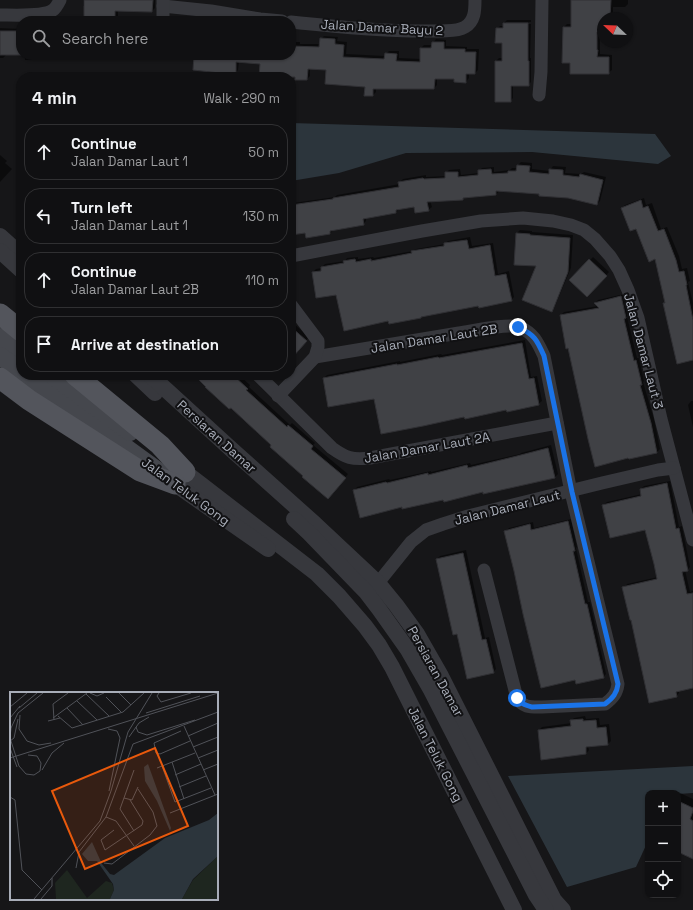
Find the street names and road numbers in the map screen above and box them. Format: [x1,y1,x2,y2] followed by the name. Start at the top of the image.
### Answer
[320,16,444,39] street label: Jalan Damar Bayu 2
[620,291,667,411] street label: Jalan Damar Laut 3
[370,320,499,357] street label: Jalan Damar Laut 2B
[174,396,260,476] street label: Persiaran Damar
[363,428,491,467] street label: Jalan Damar Laut 2A
[138,454,233,529] street label: Jalan Teluk Gong
[453,486,562,529] street label: Jalan Damar Laut
[404,623,467,719] street label: Persiaran Damar
[404,704,467,805] street label: Jalan Teluk Gong

